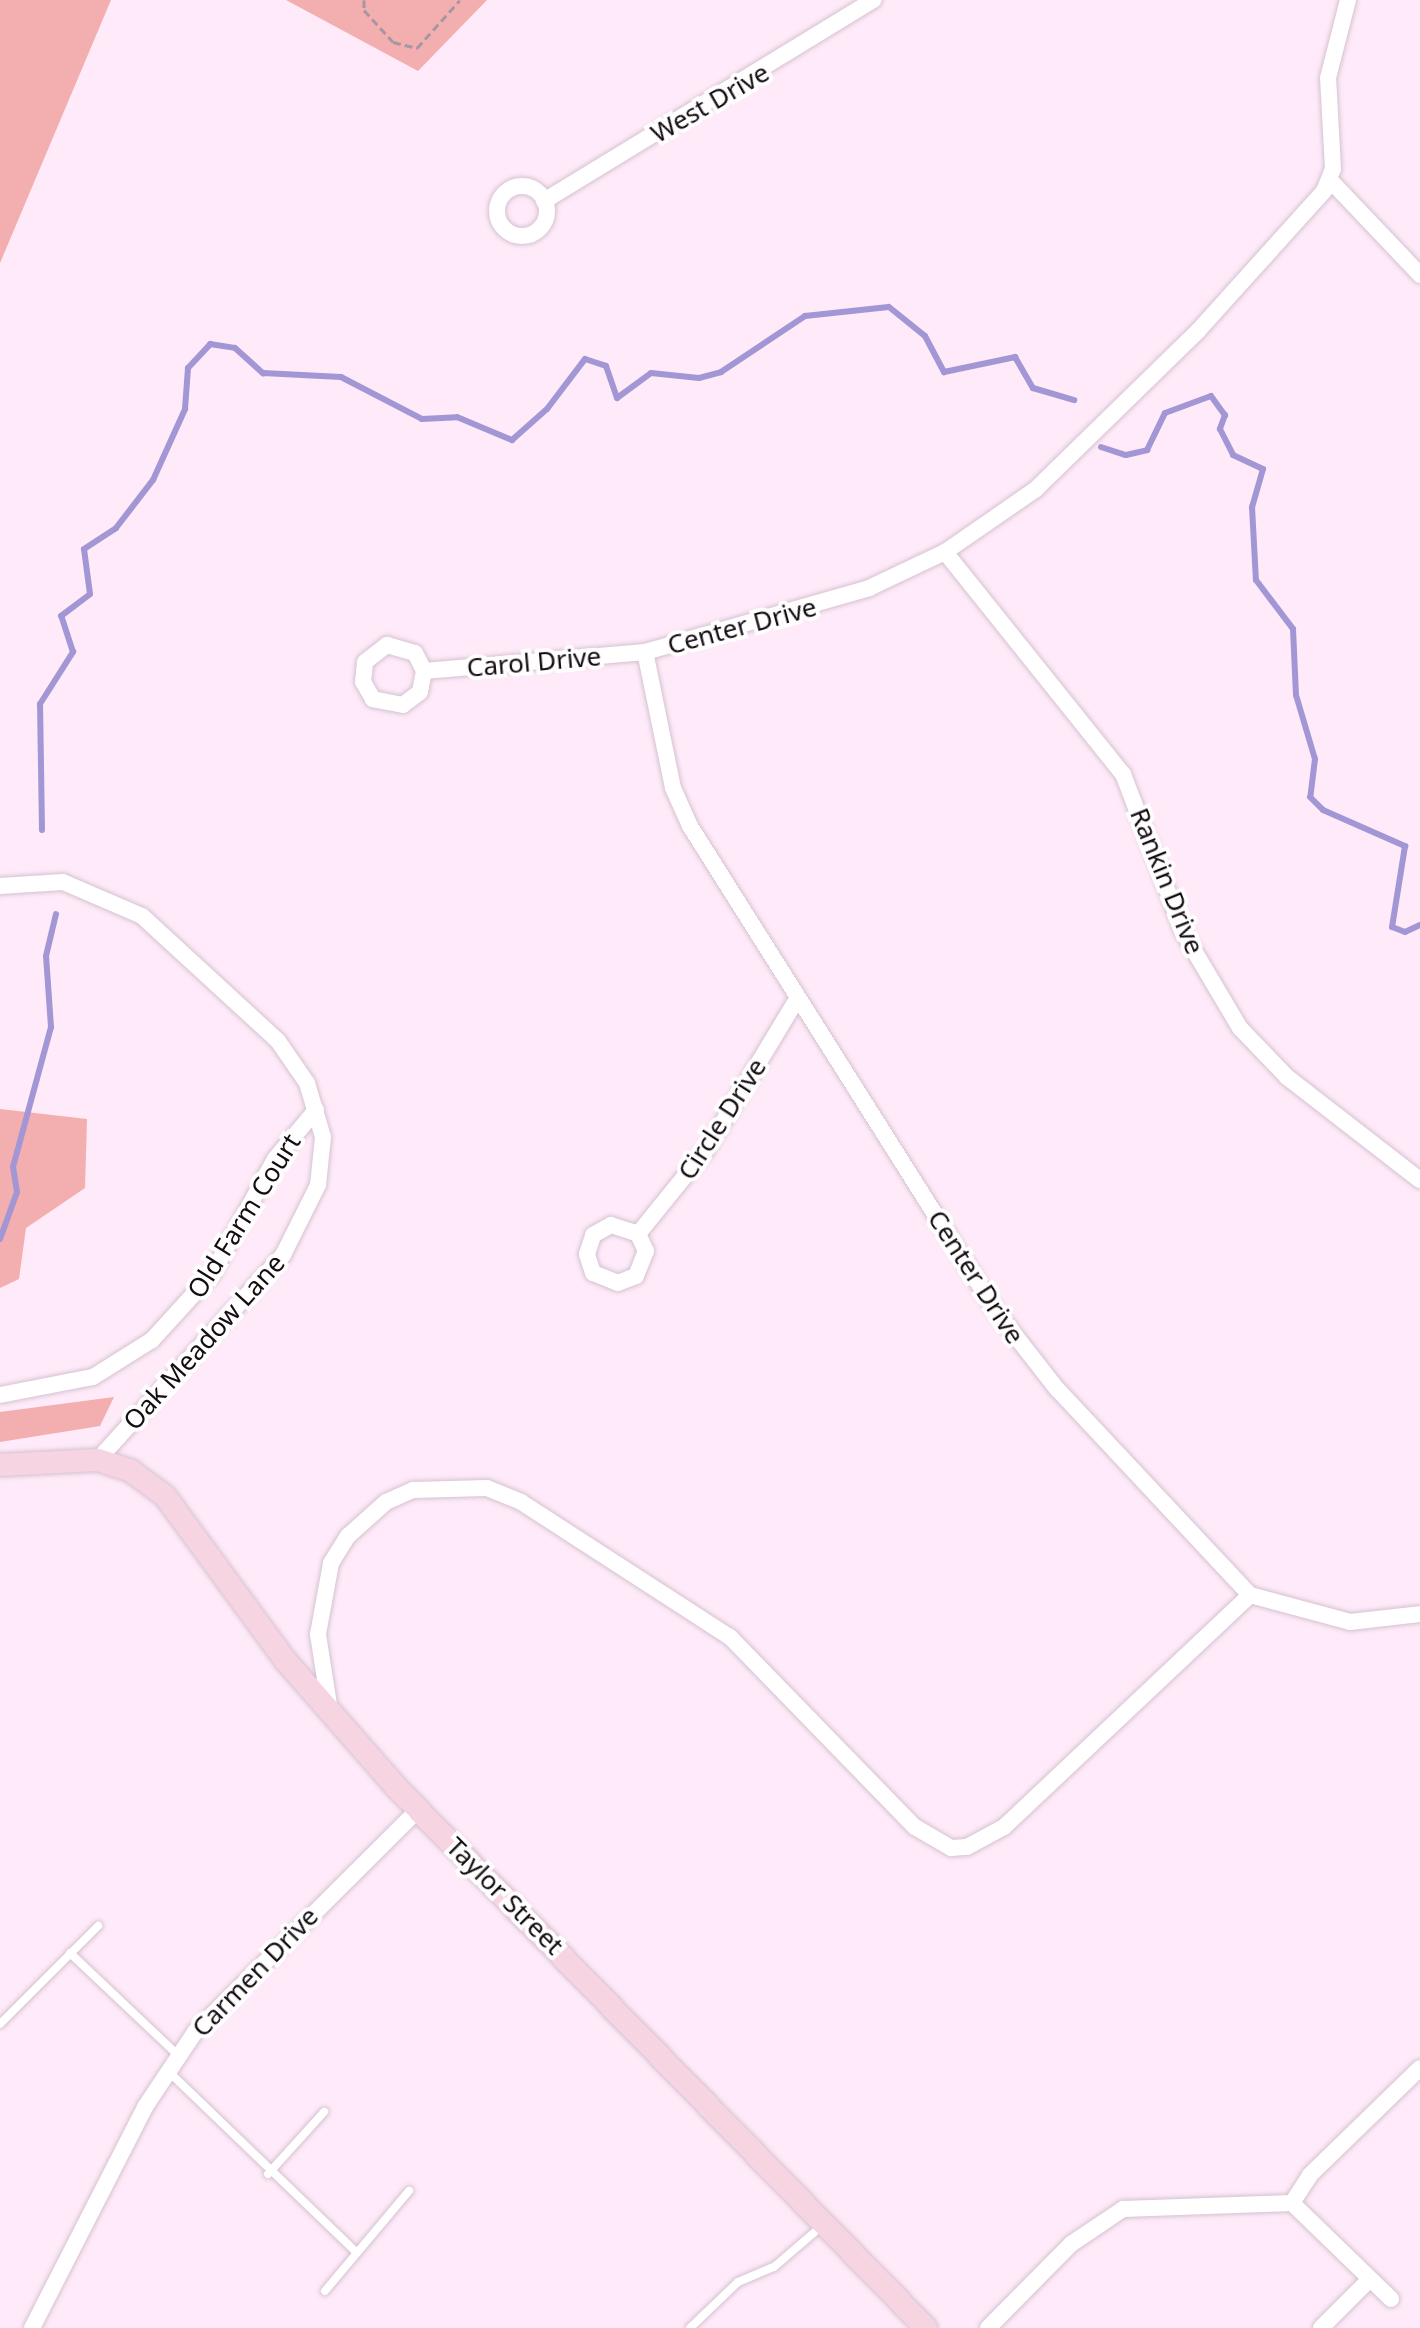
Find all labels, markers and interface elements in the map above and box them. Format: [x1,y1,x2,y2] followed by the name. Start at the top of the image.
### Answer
[645,57,775,149] street label: West Drive
[664,591,820,661] street label: Center Drive
[466,641,602,683] street label: Carol Drive
[1124,804,1210,958] street label: Rankin Drive
[671,1053,773,1185] street label: Circle Drive
[181,1128,307,1304] street label: Old Farm Court
[921,1204,1031,1350] street label: Center Drive
[117,1248,291,1436] street label: Oak Meadow Lane
[440,1831,570,1961] street label: Taylor Street
[185,1901,325,2043] street label: Carmen Drive

